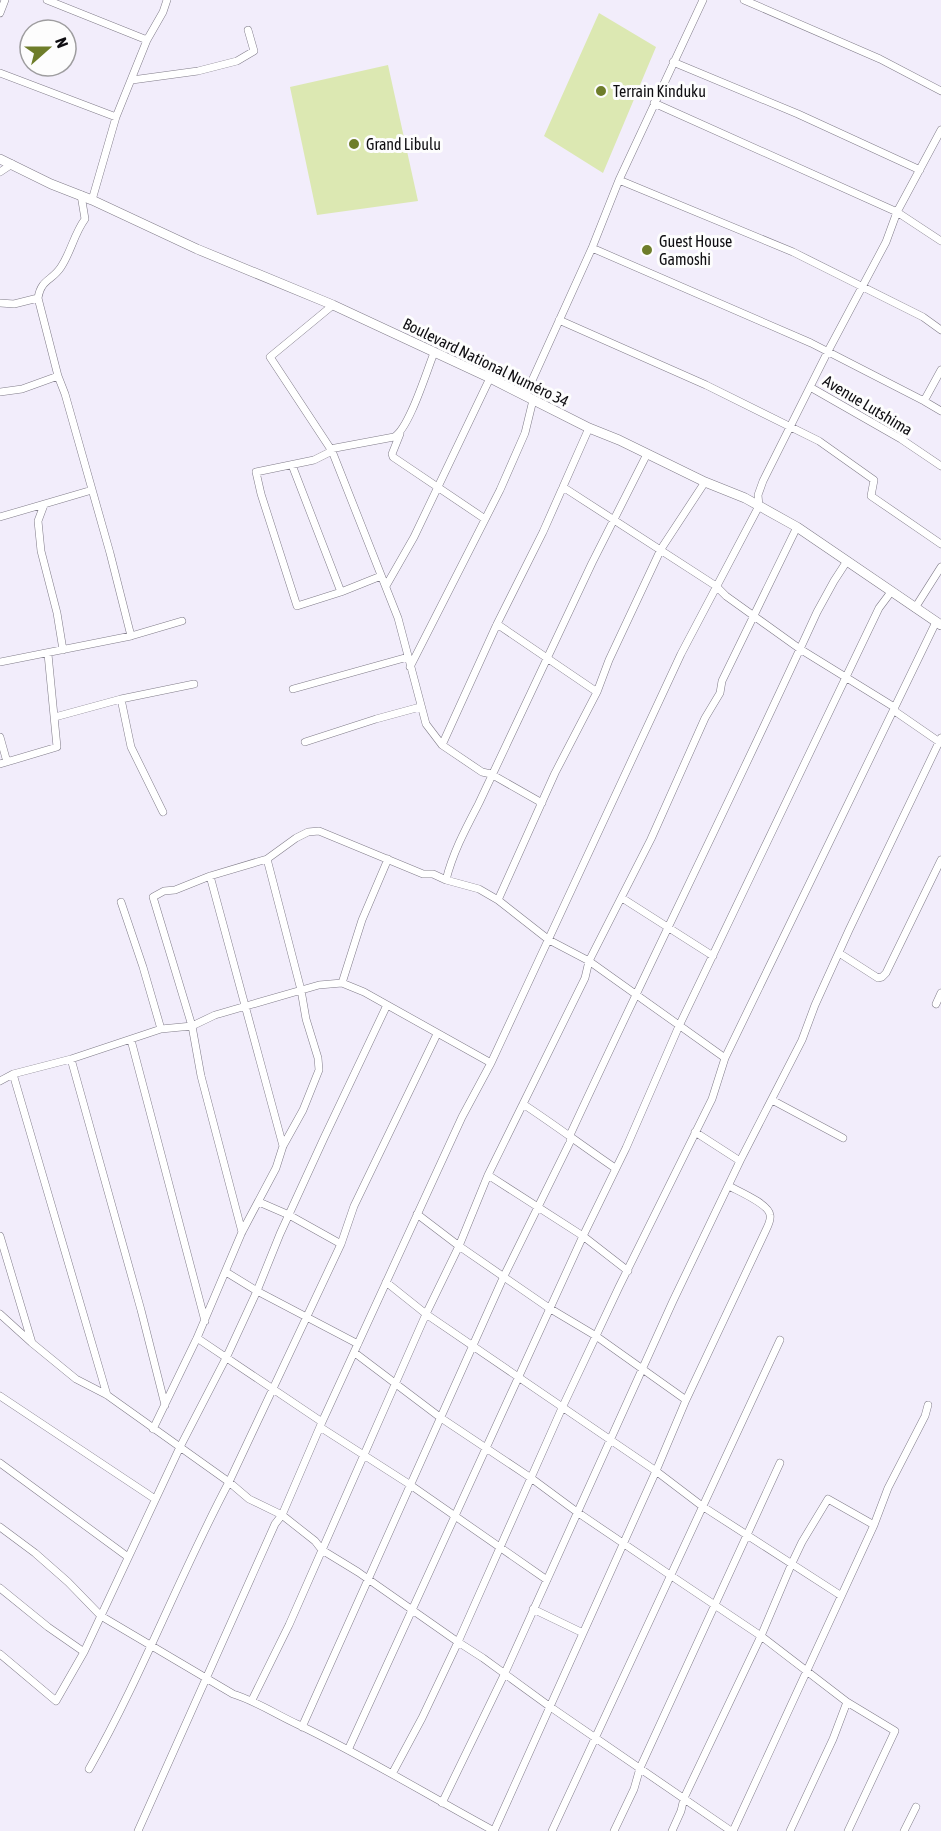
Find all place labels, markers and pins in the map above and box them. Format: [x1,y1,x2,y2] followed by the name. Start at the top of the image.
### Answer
[613,82,706,100] place label: Terrain Kinduku
[594,84,608,98] marker: Terrain Kinduku
[366,135,441,153] place label: Grand Libulu
[347,137,361,151] marker: Grand Libulu
[659,232,732,268] place label: Guest House Gamoshi
[640,243,654,257] marker: Guest House Gamoshi

